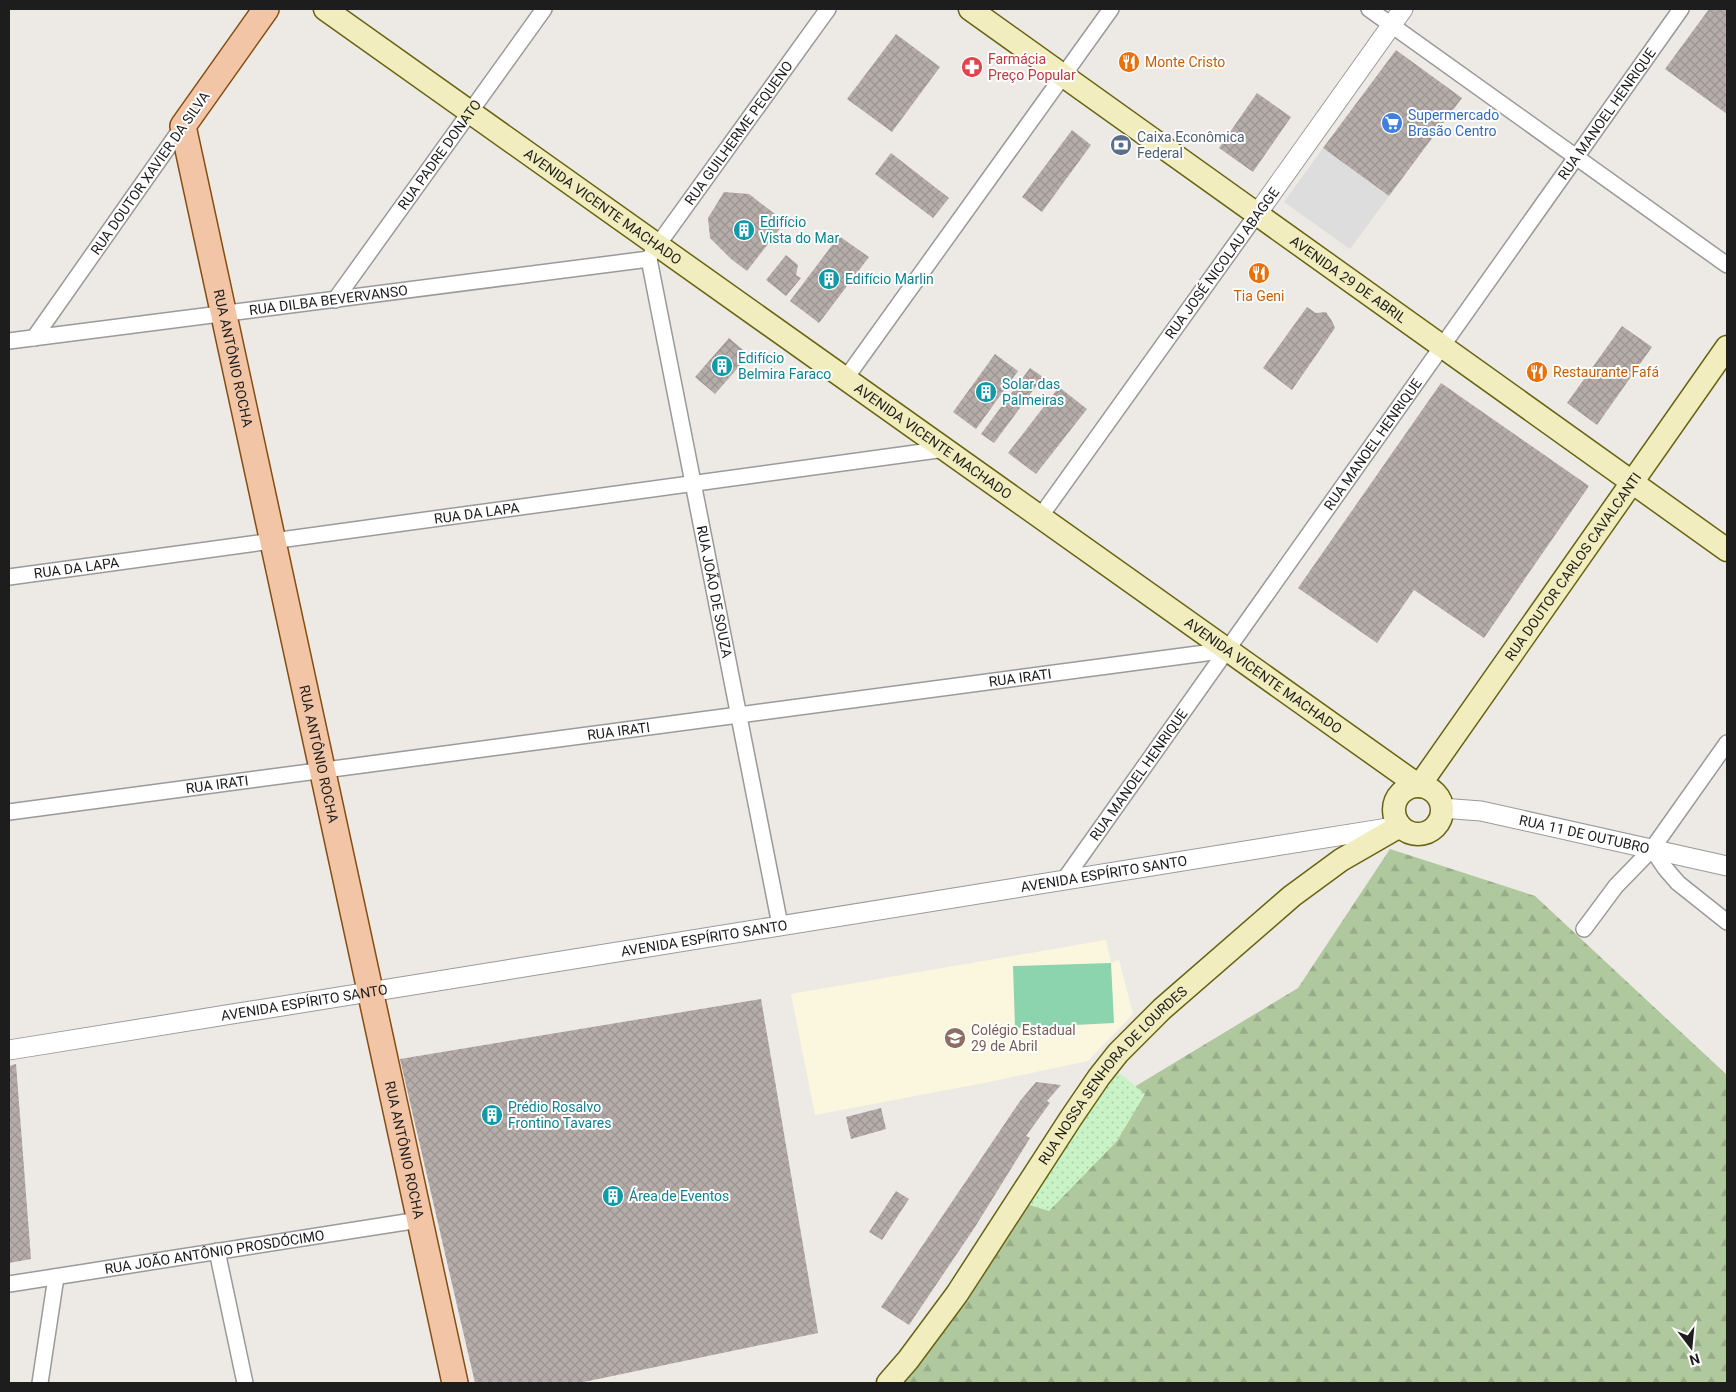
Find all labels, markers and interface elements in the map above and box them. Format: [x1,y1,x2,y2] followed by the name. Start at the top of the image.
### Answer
[1555,45,1659,183] street label: RUA MANOEL HENRIQUE
[1117,50,1141,74] restaurant icon: Monte Cristo
[988,51,1076,83] place label: Farmácia Preço Popular
[1145,54,1225,70] place label: Monte Cristo
[960,55,984,79] pharmacy icon: Farmácia Preço Popular
[681,58,796,208] street label: RUA GUILHERME PEQUENO
[87,88,213,258] street label: RUA DOUTOR XAVIER DA SILVA
[395,97,484,213] street label: RUA PADRE DONATO
[1408,107,1499,139] place label: Supermercado Brasão Centro
[1380,111,1404,135] supermarket icon: Supermercado Brasão Centro
[1137,129,1245,161] place label: Caixa Econômica Federal
[1109,133,1133,157] bank icon: Caixa Econômica Federal
[521,145,685,268] street label: AVENIDA VICENTE MACHADO
[1161,184,1282,342] street label: RUA JOSÉ NICOLAU ABAGGE
[760,214,839,246] place label: Edifício Vista do Mar
[732,218,756,242] building icon: Edifício Vista do Mar
[1287,233,1410,326] street label: AVENIDA 29 DE ABRIL
[1247,261,1271,285] restaurant icon: Tia Geni
[817,267,841,291] building icon: Edifício Marlin
[845,271,934,287] place label: Edifício Marlin
[248,282,409,318] street label: RUA DILBA BEVERVANSO
[211,288,256,429] street label: RUA ANTÔNIO ROCHA
[1234,288,1284,304] place label: Tia Geni
[738,350,831,382] place label: Edifício Belmira Faraco
[710,354,734,378] building icon: Edifício Belmira Faraco
[1525,360,1549,384] restaurant icon: Restaurante Fafá
[1553,364,1659,380] place label: Restaurante Fafá
[1321,375,1425,513] street label: RUA MANOEL HENRIQUE
[1002,376,1064,408] place label: Solar das Palmeiras
[852,380,1015,502] street label: AVENIDA VICENTE MACHADO
[974,380,998,404] building icon: Solar das Palmeiras
[1502,469,1644,664] street label: RUA DOUTOR CARLOS CAVALCANTI
[433,499,520,527] street label: RUA DA LAPA
[694,524,735,659] street label: RUA JOÃO DE SOUZA
[33,554,120,582] street label: RUA DA LAPA
[1182,614,1345,737] street label: AVENIDA VICENTE MACHADO
[988,666,1052,690] street label: RUA IRATI
[296,684,342,824] street label: RUA ANTÔNIO ROCHA
[1087,706,1191,844] street label: RUA MANOEL HENRIQUE
[586,719,651,743] street label: RUA IRATI
[185,772,249,796] street label: RUA IRATI
[1518,812,1651,856] street label: RUA 11 DE OUTUBRO
[1019,852,1188,895] street label: AVENIDA ESPÍRITO SANTO
[620,917,788,959] street label: AVENIDA ESPÍRITO SANTO
[220,981,389,1024] street label: AVENIDA ESPÍRITO SANTO
[1035,983,1190,1168] street label: RUA NOSSA SENHORA DE LOURDES
[971,1022,1076,1054] place label: Colégio Estadual 29 de Abril
[943,1026,967,1050] school or university icon: Colégio Estadual 29 de Abril
[382,1079,427,1220] street label: RUA ANTÔNIO ROCHA
[508,1099,611,1131] place label: Prédio Rosalvo Frontino Tavares
[480,1103,504,1127] building icon: Prédio Rosalvo Frontino Tavares
[601,1184,625,1208] building icon: Área de Eventos
[629,1187,729,1204] place label: Área de Eventos
[103,1227,326,1277] street label: RUA JOÃO ANTÔNIO PROSDÓCIMO
[1666,1322,1716,1372] north arrow
[1688,1350,1702,1369] text: N

